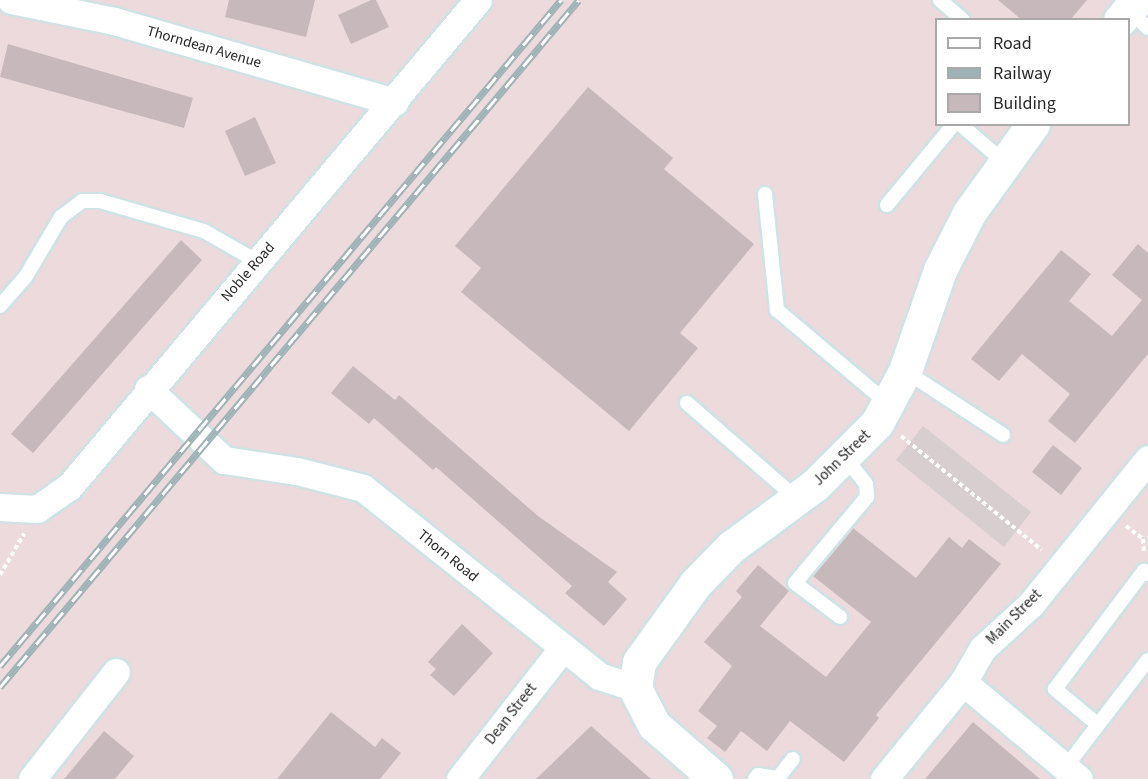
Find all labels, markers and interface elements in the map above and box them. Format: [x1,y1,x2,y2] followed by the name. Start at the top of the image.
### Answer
[935,18,1130,126] legend
[145,22,263,72] street label: Thorndean Avenue
[993,31,1032,56] text: Road
[993,61,1052,86] text: Railway
[993,91,1056,116] text: Building
[217,239,279,305] street label: Noble Road
[810,426,874,490] street label: John Street
[414,526,482,586] street label: Thorn Road
[983,586,1045,648] street label: Main Street
[481,680,541,748] street label: Dean Street

